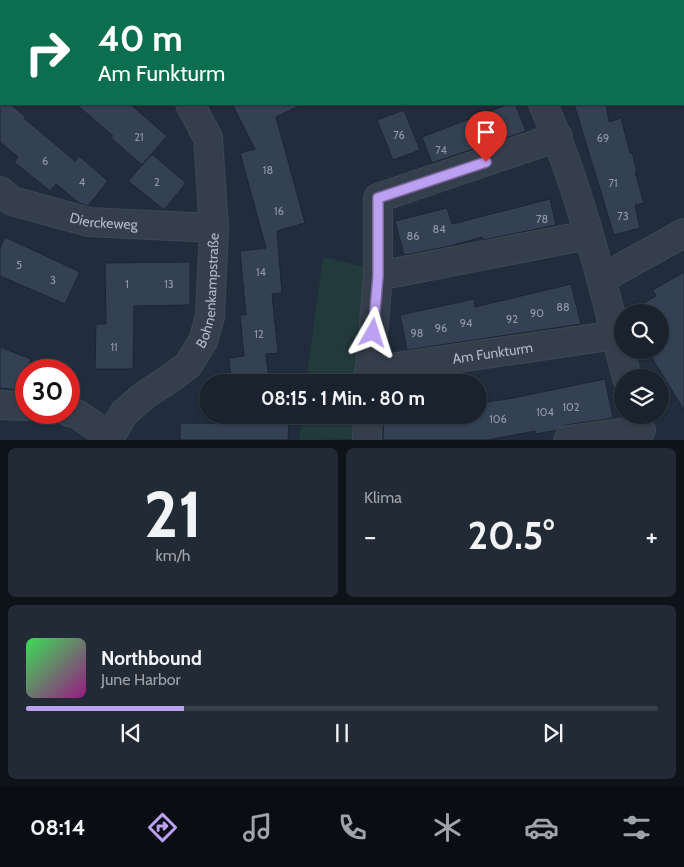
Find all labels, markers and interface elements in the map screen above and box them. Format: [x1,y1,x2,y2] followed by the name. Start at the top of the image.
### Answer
[98,17,183,60] text: 40 m
[15,20,80,85] icon: right
[98,60,225,87] text: Am Funkturm
[465,111,507,162] pin
[472,118,500,146] icon: arrive
[393,128,405,142] house number: 76
[134,130,144,144] house number: 21
[597,131,609,145] house number: 69
[435,143,447,157] house number: 74
[42,154,48,168] house number: 6
[263,163,273,177] house number: 18
[79,175,86,189] house number: 4
[154,175,160,189] house number: 2
[608,176,618,190] house number: 71
[274,204,284,218] house number: 16
[68,208,139,233] street label: Dierckeweg
[617,209,629,223] house number: 73
[536,212,548,226] house number: 78
[432,222,446,236] house number: 84
[407,229,419,243] house number: 86
[192,232,223,352] street label: Bohnenkampstraße
[16,258,22,272] house number: 5
[256,265,267,279] house number: 14
[50,273,56,287] house number: 3
[125,277,129,291] house number: 1
[164,277,174,291] house number: 13
[556,300,570,314] house number: 88
[614,304,669,424] map controls
[614,304,669,359] button: search
[346,306,398,358] position arrow
[530,306,544,320] house number: 90
[506,312,518,326] house number: 92
[460,316,473,330] house number: 94
[435,321,447,335] house number: 96
[411,326,423,340] house number: 98
[254,327,264,341] house number: 12
[451,338,534,368] street label: Am Funkturm
[110,340,118,354] house number: 11
[15,359,80,424] speed limit sign: 30
[614,369,669,424] button: layers
[261,387,425,410] text: 08:15 · 1 Min. · 80 m
[562,400,580,414] house number: 102
[536,405,554,419] house number: 104
[489,412,507,426] house number: 106
[144,474,202,553] text: 21
[364,488,402,507] text: Klima
[468,512,554,559] text: 20.5°
[364,519,376,553] text: −
[646,519,658,553] text: +
[155,546,191,565] text: km/h
[101,647,202,670] text: Northbound
[101,670,181,689] text: June Harbor
[117,719,145,747] icon: previous
[328,719,356,747] icon: pause
[539,719,567,747] icon: next
[145,810,180,845] icon: directions
[240,810,275,845] icon: music
[335,810,370,845] icon: phone
[430,810,465,845] icon: climate
[524,810,559,845] icon: car
[619,810,654,845] icon: filters
[30,814,85,841] text: 08:14

